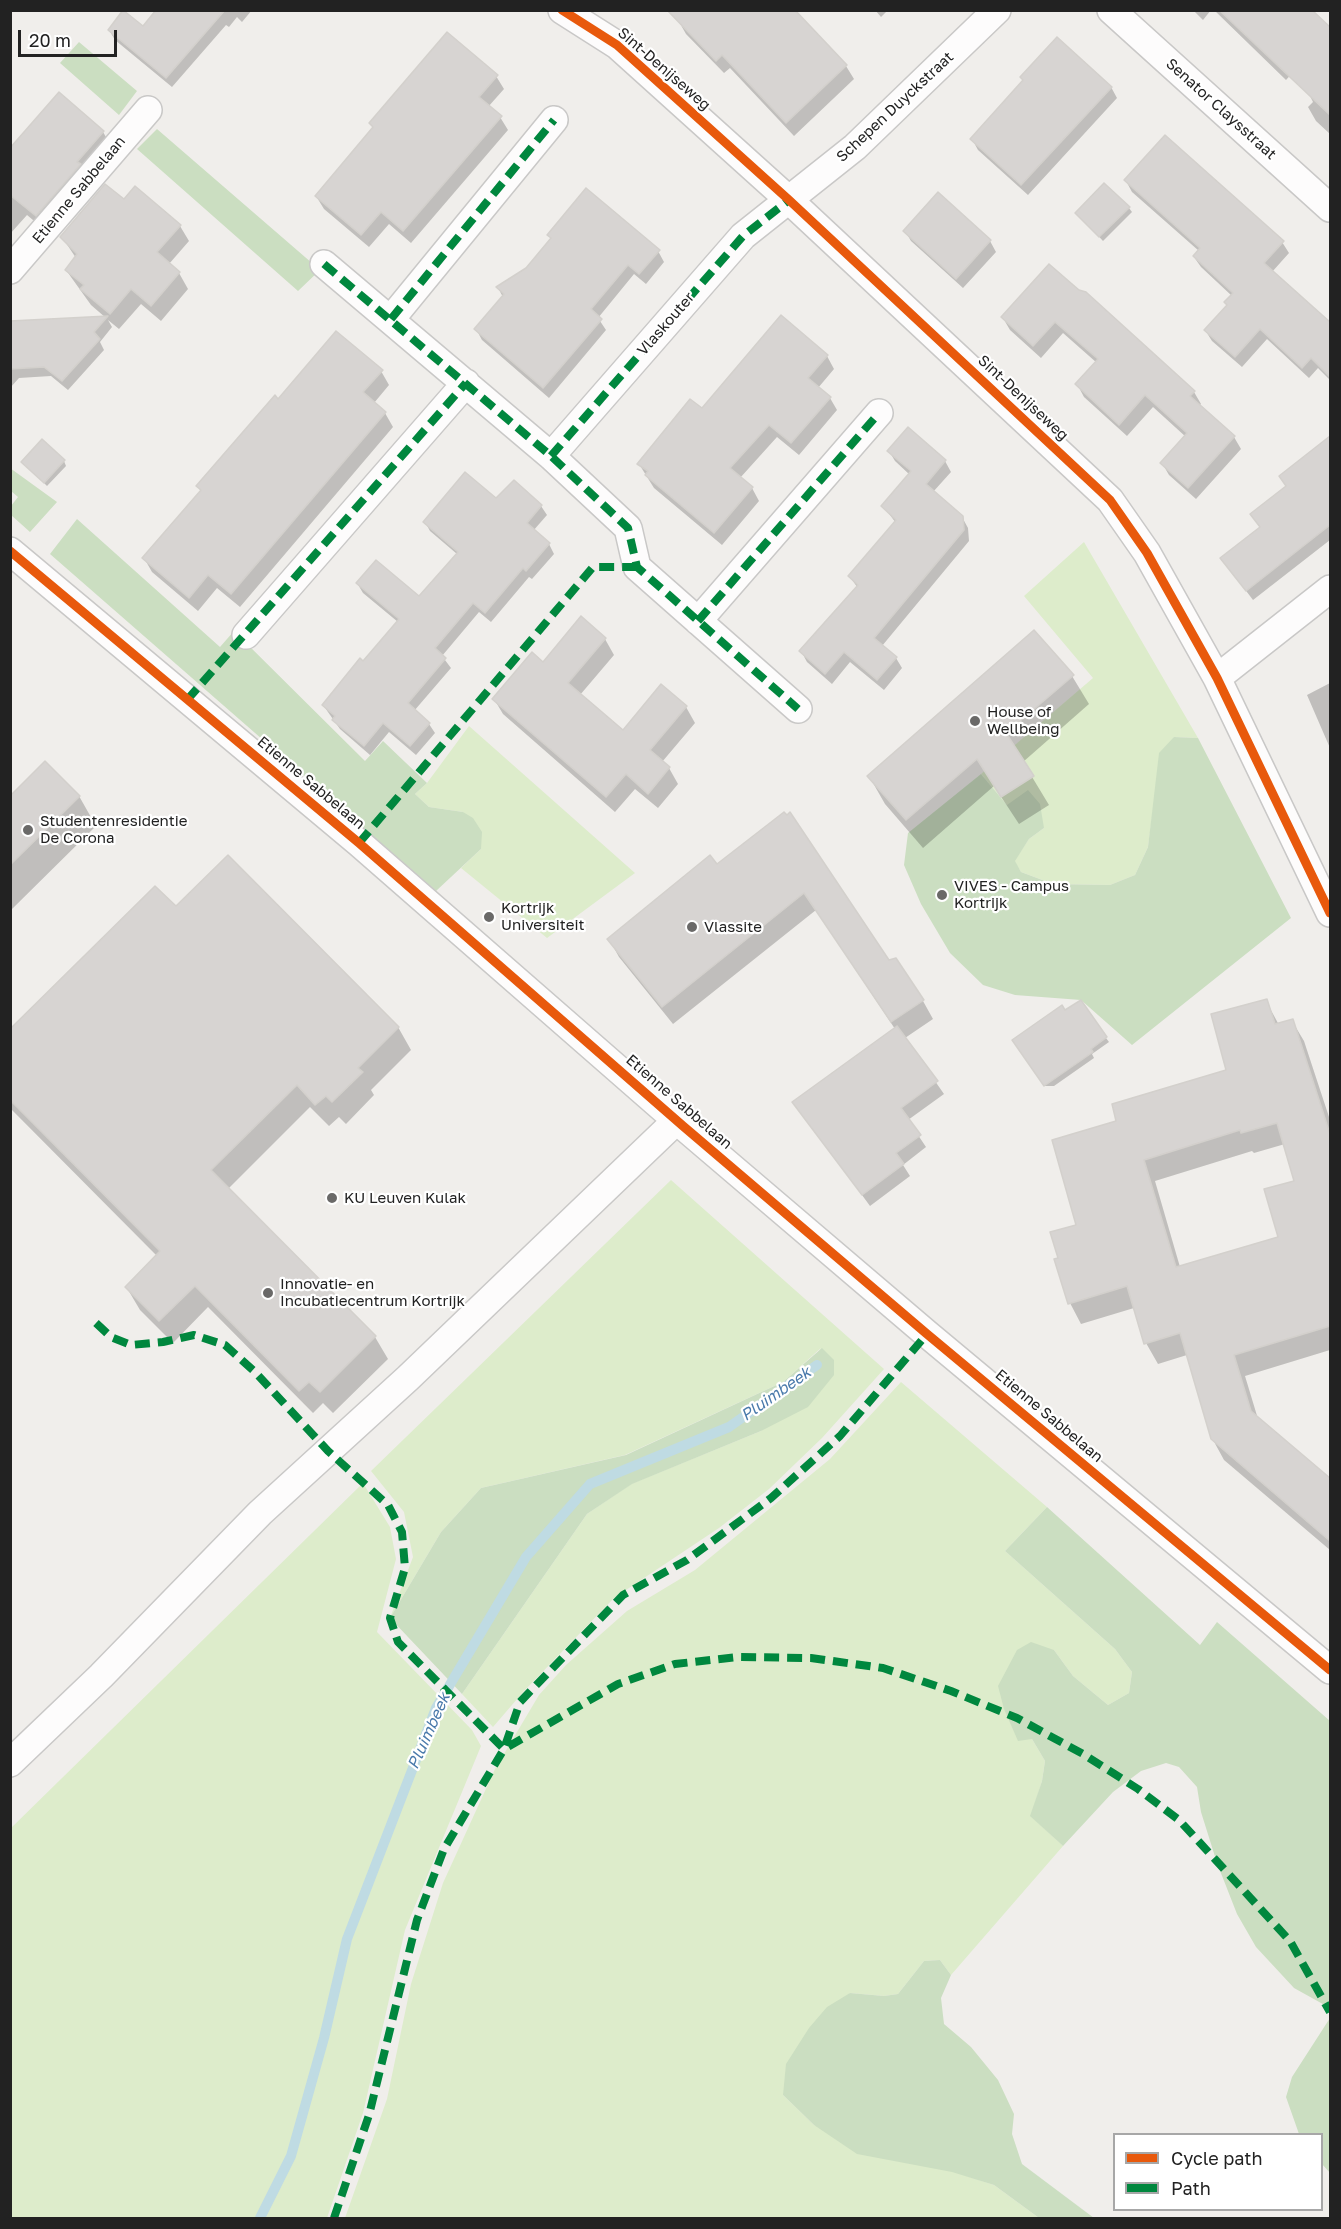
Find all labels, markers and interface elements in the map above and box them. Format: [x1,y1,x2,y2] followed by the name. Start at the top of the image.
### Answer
[21,18,120,56] scale bar
[614,24,714,114] street label: Sint-Denijseweg
[29,29,71,51] text: 20 m
[833,48,957,166] street label: Schepen Duyckstraat
[1162,55,1280,163] street label: Senator Claysstraat
[29,133,129,247] street label: Etienne Sabbelaan
[634,289,698,359] street label: Vlaskouter
[974,352,1072,444] street label: Sint-Denijseweg
[987,703,1059,738] place label: House of Wellbeing
[968,714,982,728] marker: House of Wellbeing
[254,733,368,833] street label: Etienne Sabbelaan
[40,812,187,847] place label: Studentenresidentie De Corona
[21,823,35,837] marker: Studentenresidentie De Corona
[954,877,1069,912] place label: VIVES - Campus Kortrijk
[935,888,949,902] marker: VIVES - Campus Kortrijk
[501,899,585,934] place label: Kortrijk Universiteit
[482,910,496,924] marker: Kortrijk Universiteit
[704,918,762,936] place label: Vlassite
[685,920,699,934] marker: Vlassite
[622,1051,736,1153] street label: Etienne Sabbelaan
[344,1189,466,1207] place label: KU Leuven Kulak
[325,1191,339,1205] marker: KU Leuven Kulak
[280,1275,465,1310] place label: Innovatie- en Incubatiecentrum Kortrijk
[261,1286,275,1300] marker: Innovatie- en Incubatiecentrum Kortrijk
[737,1363,815,1425] water label: Pluimbeek
[992,1366,1106,1466] street label: Etienne Sabbelaan
[404,1690,454,1772] water label: Pluimbeek
[1113,2133,1323,2211] legend
[1171,2147,1263,2169] text: Cycle path
[1171,2177,1211,2199] text: Path

